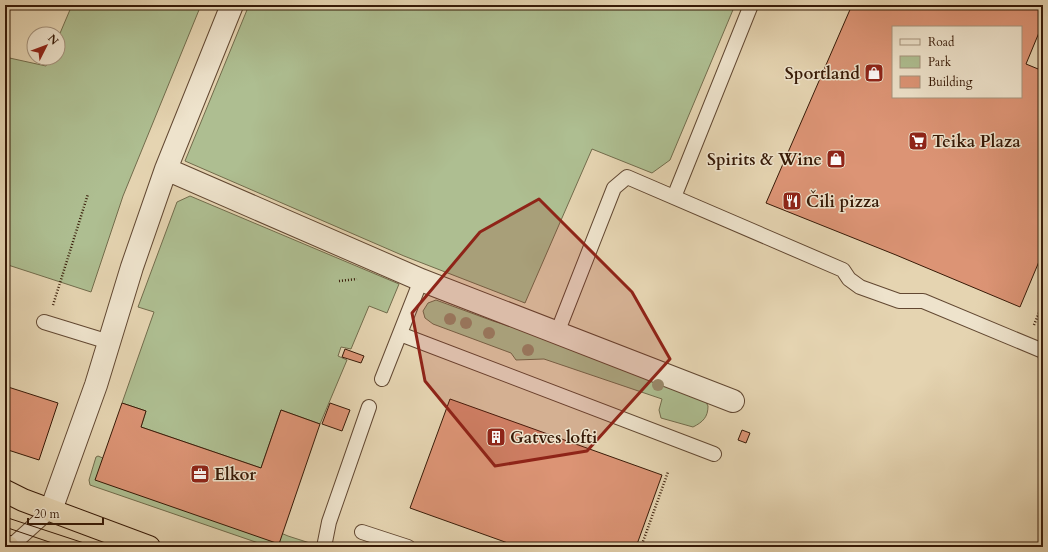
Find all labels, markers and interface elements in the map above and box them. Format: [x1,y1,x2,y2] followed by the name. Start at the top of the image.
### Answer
[26,26,66,66] north arrow
[892,26,1022,98] legend
[44,31,62,49] text: N
[928,34,955,50] text: Road
[928,54,952,70] text: Park
[785,62,860,85] place label: Sportland
[863,62,885,84] shop icon: Sportland
[928,74,973,90] text: Building
[907,130,929,152] supermarket icon: Teika Plaza
[932,130,1021,153] place label: Teika Plaza
[707,148,822,171] place label: Spirits & Wine
[825,148,847,170] shop icon: Spirits & Wine
[806,189,880,213] place label: Čili pizza
[781,190,803,212] restaurant icon: Čili pizza
[485,426,507,448] building icon: Gatves lofti
[510,426,597,449] place label: Gatves lofti
[189,463,211,485] office icon: Elkor
[214,463,256,486] place label: Elkor
[28,500,103,526] scale bar
[34,506,61,522] text: 20 m

